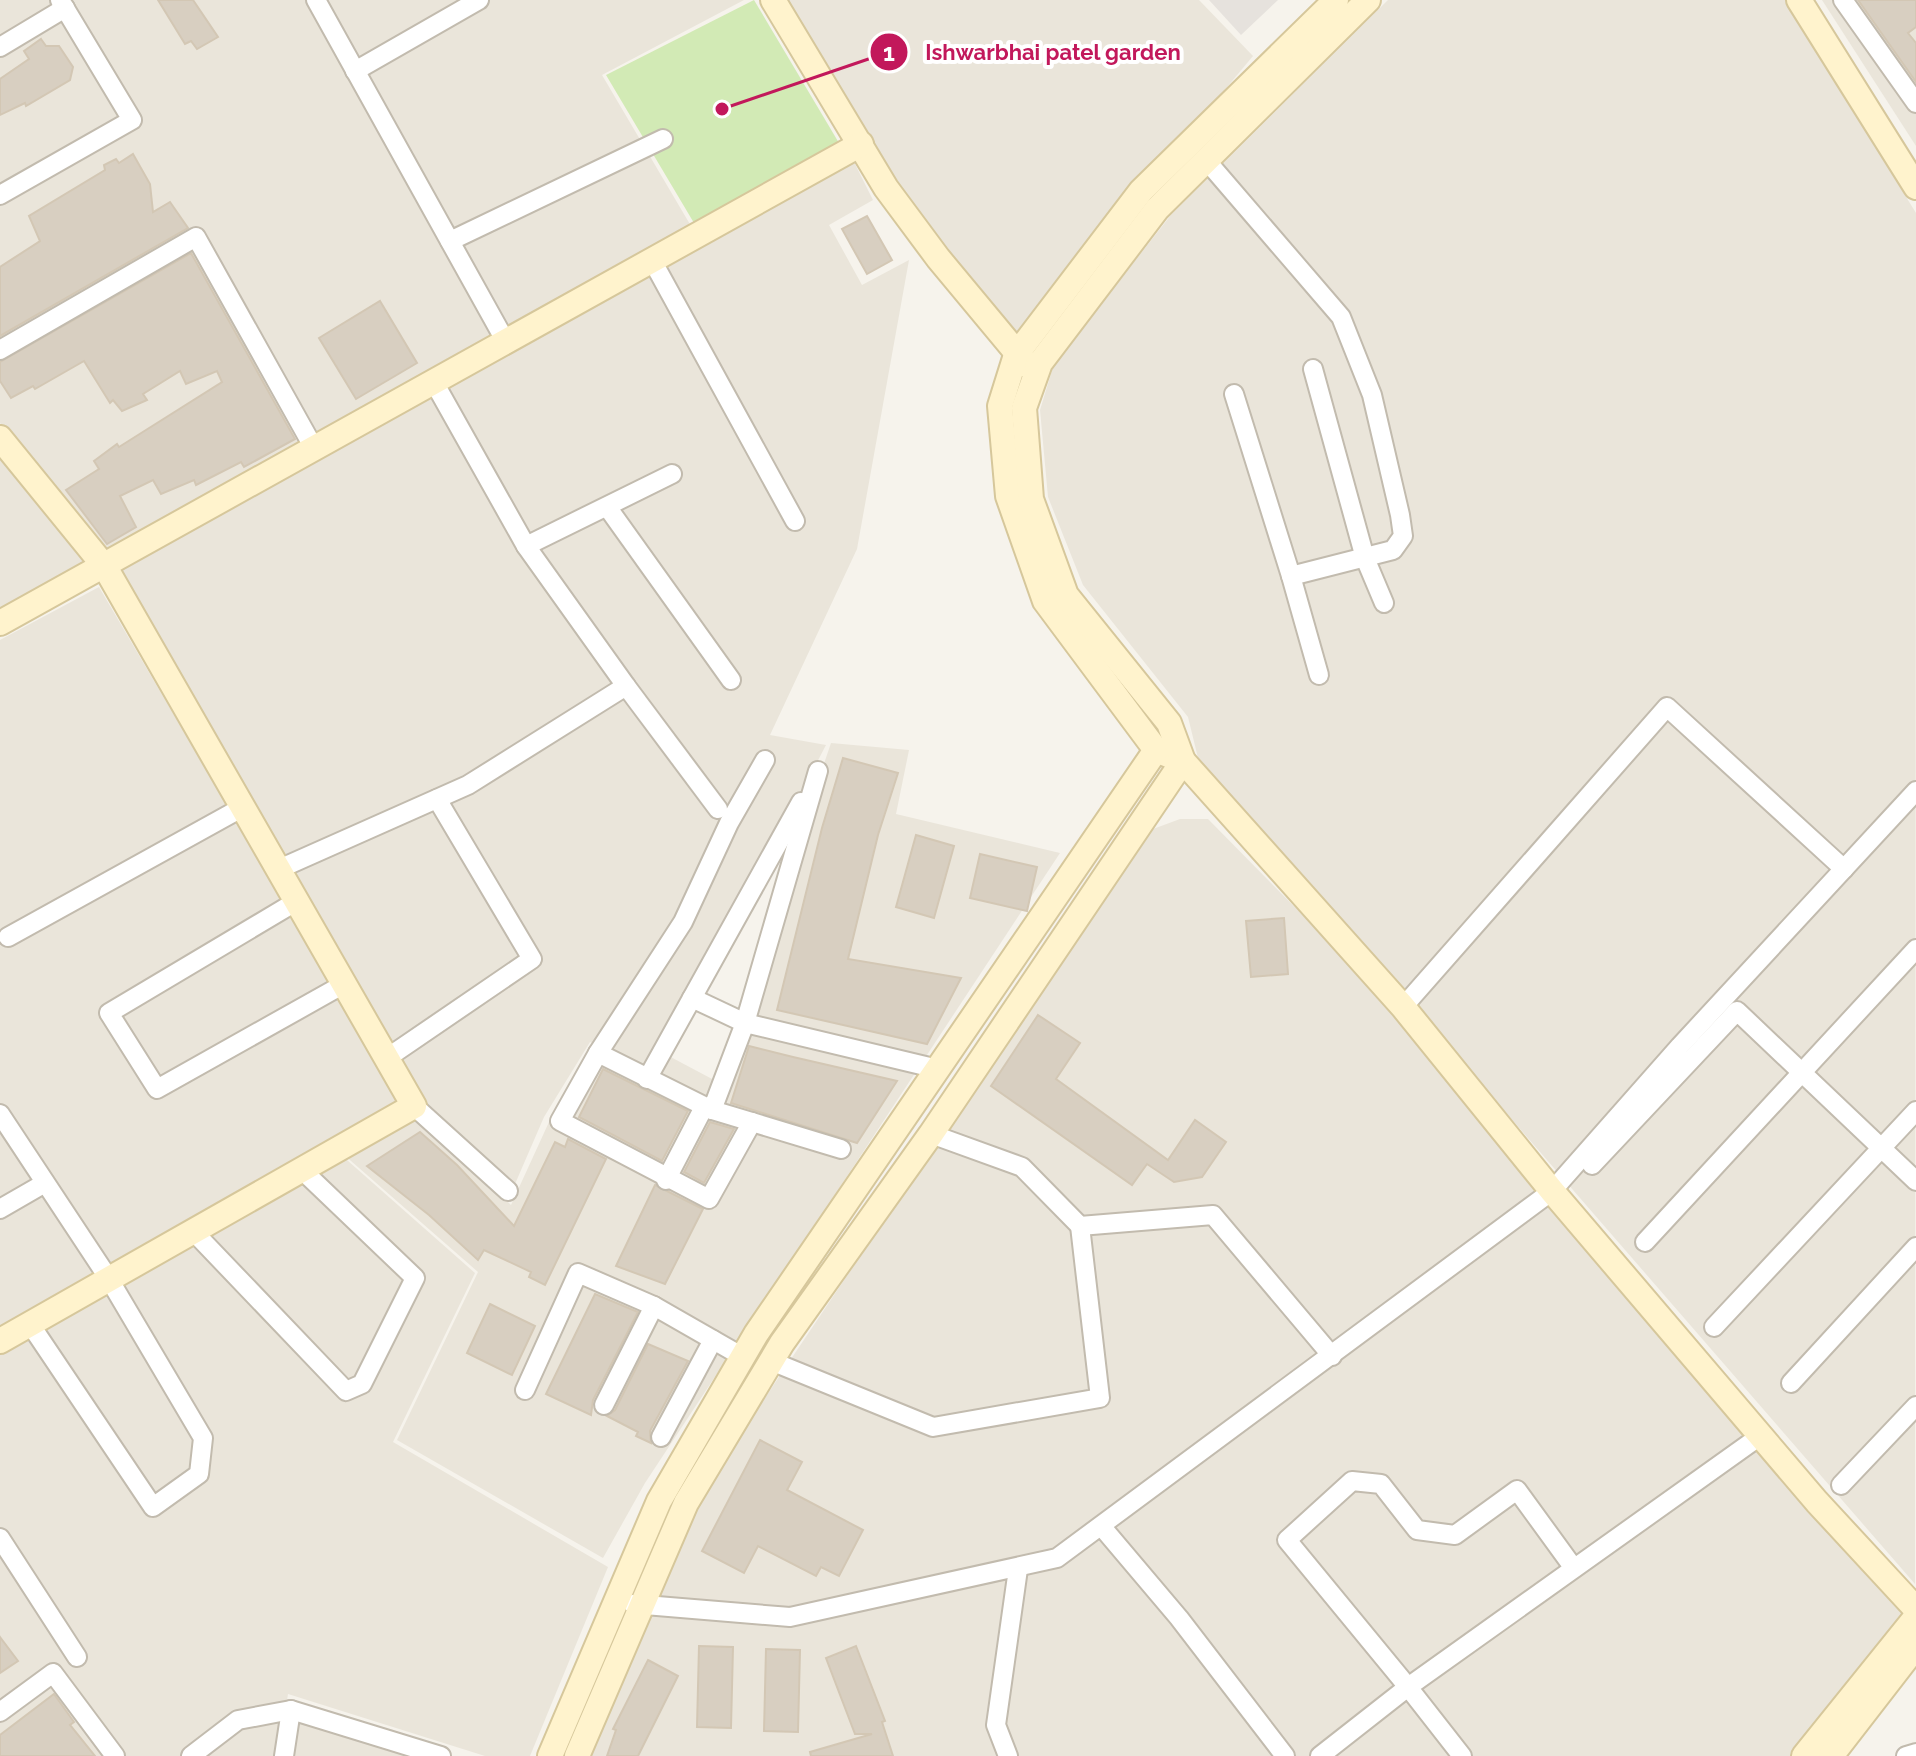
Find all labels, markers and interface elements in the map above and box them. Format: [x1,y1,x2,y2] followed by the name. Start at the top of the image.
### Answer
[869,29,1197,75] callout: Ishwarbhai patel garden
[883,38,895,67] text: 1
[925,39,1181,65] text: Ishwarbhai patel garden

